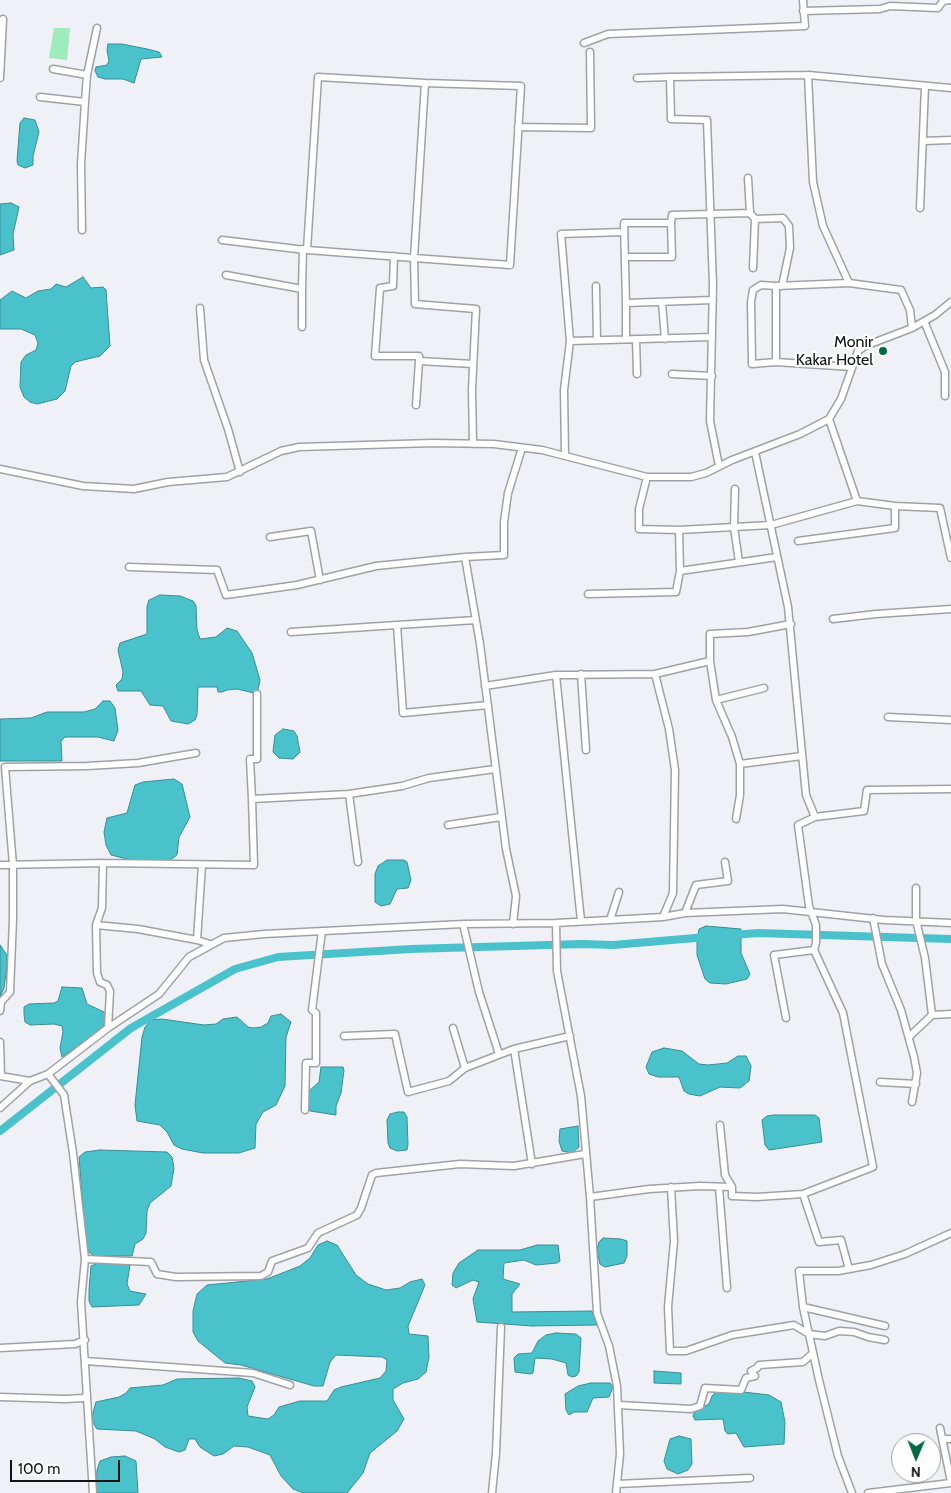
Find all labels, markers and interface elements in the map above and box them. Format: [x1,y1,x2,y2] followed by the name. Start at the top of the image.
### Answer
[796,332,873,370] place label: Monir Kakar Hotel
[877,345,889,357] marker: Monir Kakar Hotel
[891,1433,941,1483] north arrow
[12,1450,122,1482] scale bar
[18,1460,60,1478] text: 100 m
[911,1463,921,1481] text: N

